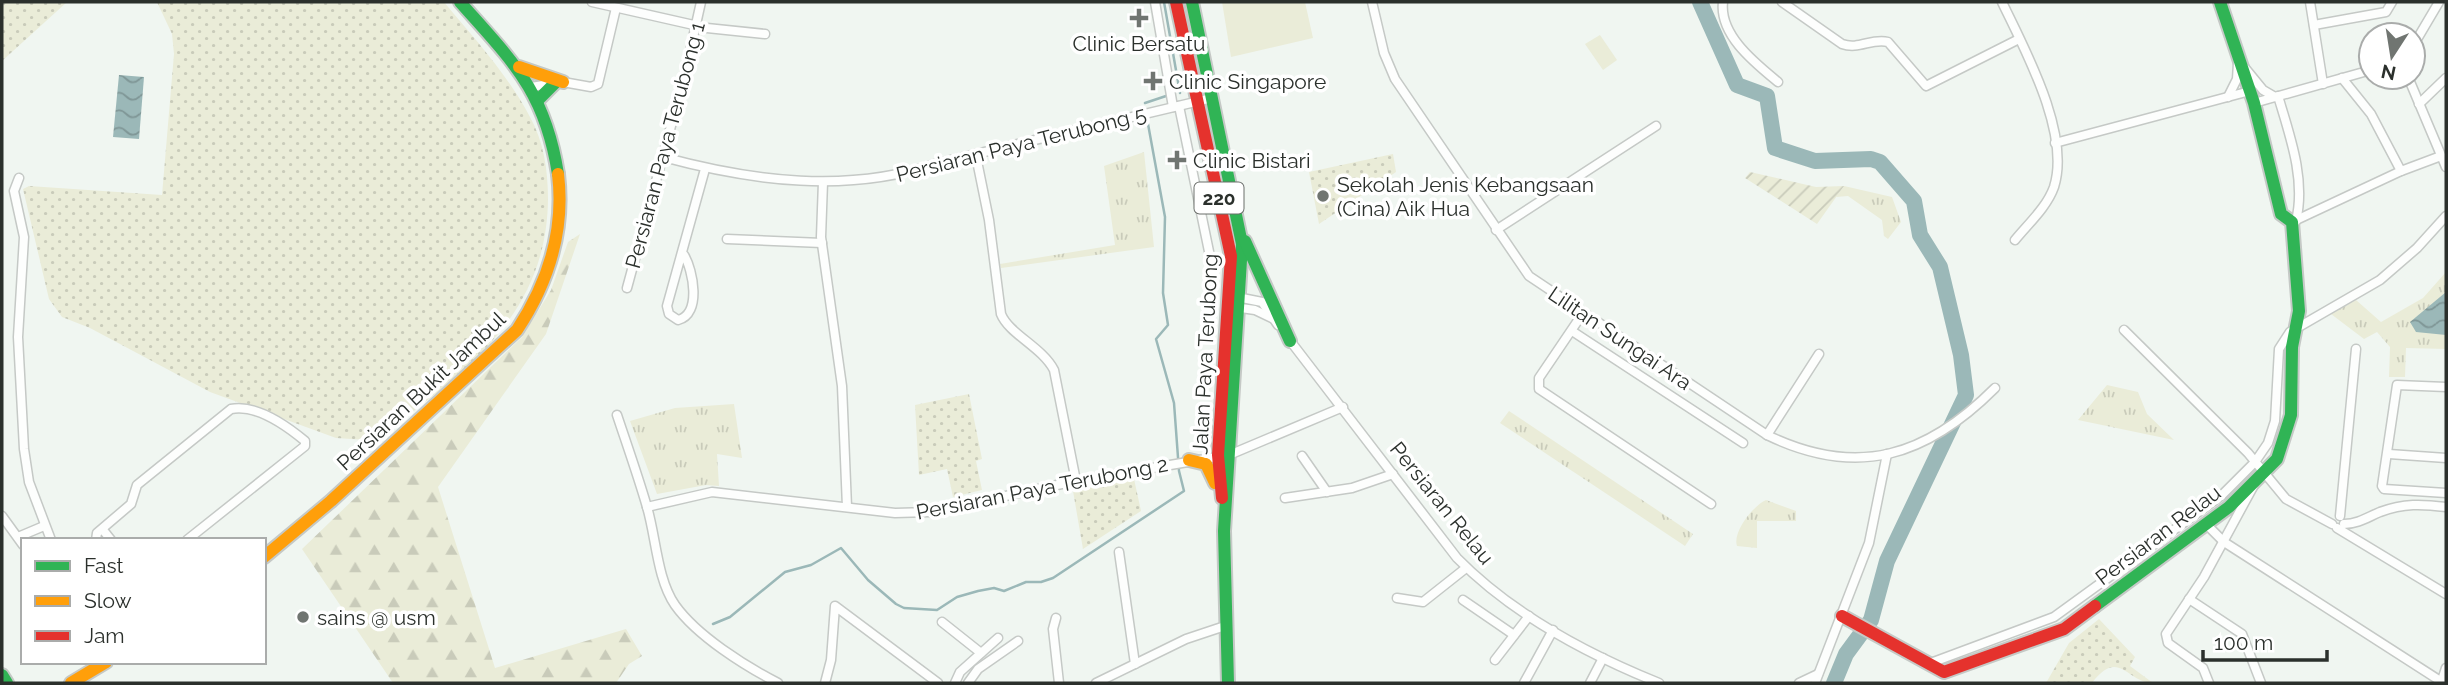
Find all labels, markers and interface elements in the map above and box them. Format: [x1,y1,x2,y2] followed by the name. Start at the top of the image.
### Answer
[1129,8,1149,28] marker: Clinic Bersatu
[620,19,710,271] street label: Persiaran Paya Terubong 1
[2357,21,2427,91] north arrow
[1072,31,1206,56] place label: Clinic Bersatu
[2379,60,2398,85] text: N
[1169,69,1326,94] place label: Clinic Singapore
[1143,71,1163,91] marker: Clinic Singapore
[894,101,1148,187] street label: Persiaran Paya Terubong 5
[1193,148,1311,173] place label: Clinic Bistari
[1167,150,1187,170] marker: Clinic Bistari
[1337,172,1594,221] place label: Sekolah Jenis Kebangsaan (Cina) Aik Hua
[1194,182,1244,214] road number: 220
[1315,188,1331,204] marker: Sekolah Jenis Kebangsaan (Cina) Aik Hua
[1187,253,1223,455] street label: Jalan Paya Terubong
[1544,281,1696,395] street label: Lilitan Sungai Ara
[332,306,511,475] street label: Persiaran Bukit Jambul
[1385,437,1499,569] street label: Persiaran Relau
[914,451,1170,525] street label: Persiaran Paya Terubong 2
[2090,480,2226,590] street label: Persiaran Relau
[21,538,266,664] legend
[84,553,124,578] text: Fast
[84,588,132,613] text: Slow
[317,605,436,630] place label: sains @ usm
[295,609,311,625] marker: sains @ usm
[2203,618,2327,662] scale bar
[84,623,125,648] text: Jam
[2214,630,2273,655] text: 100 m

